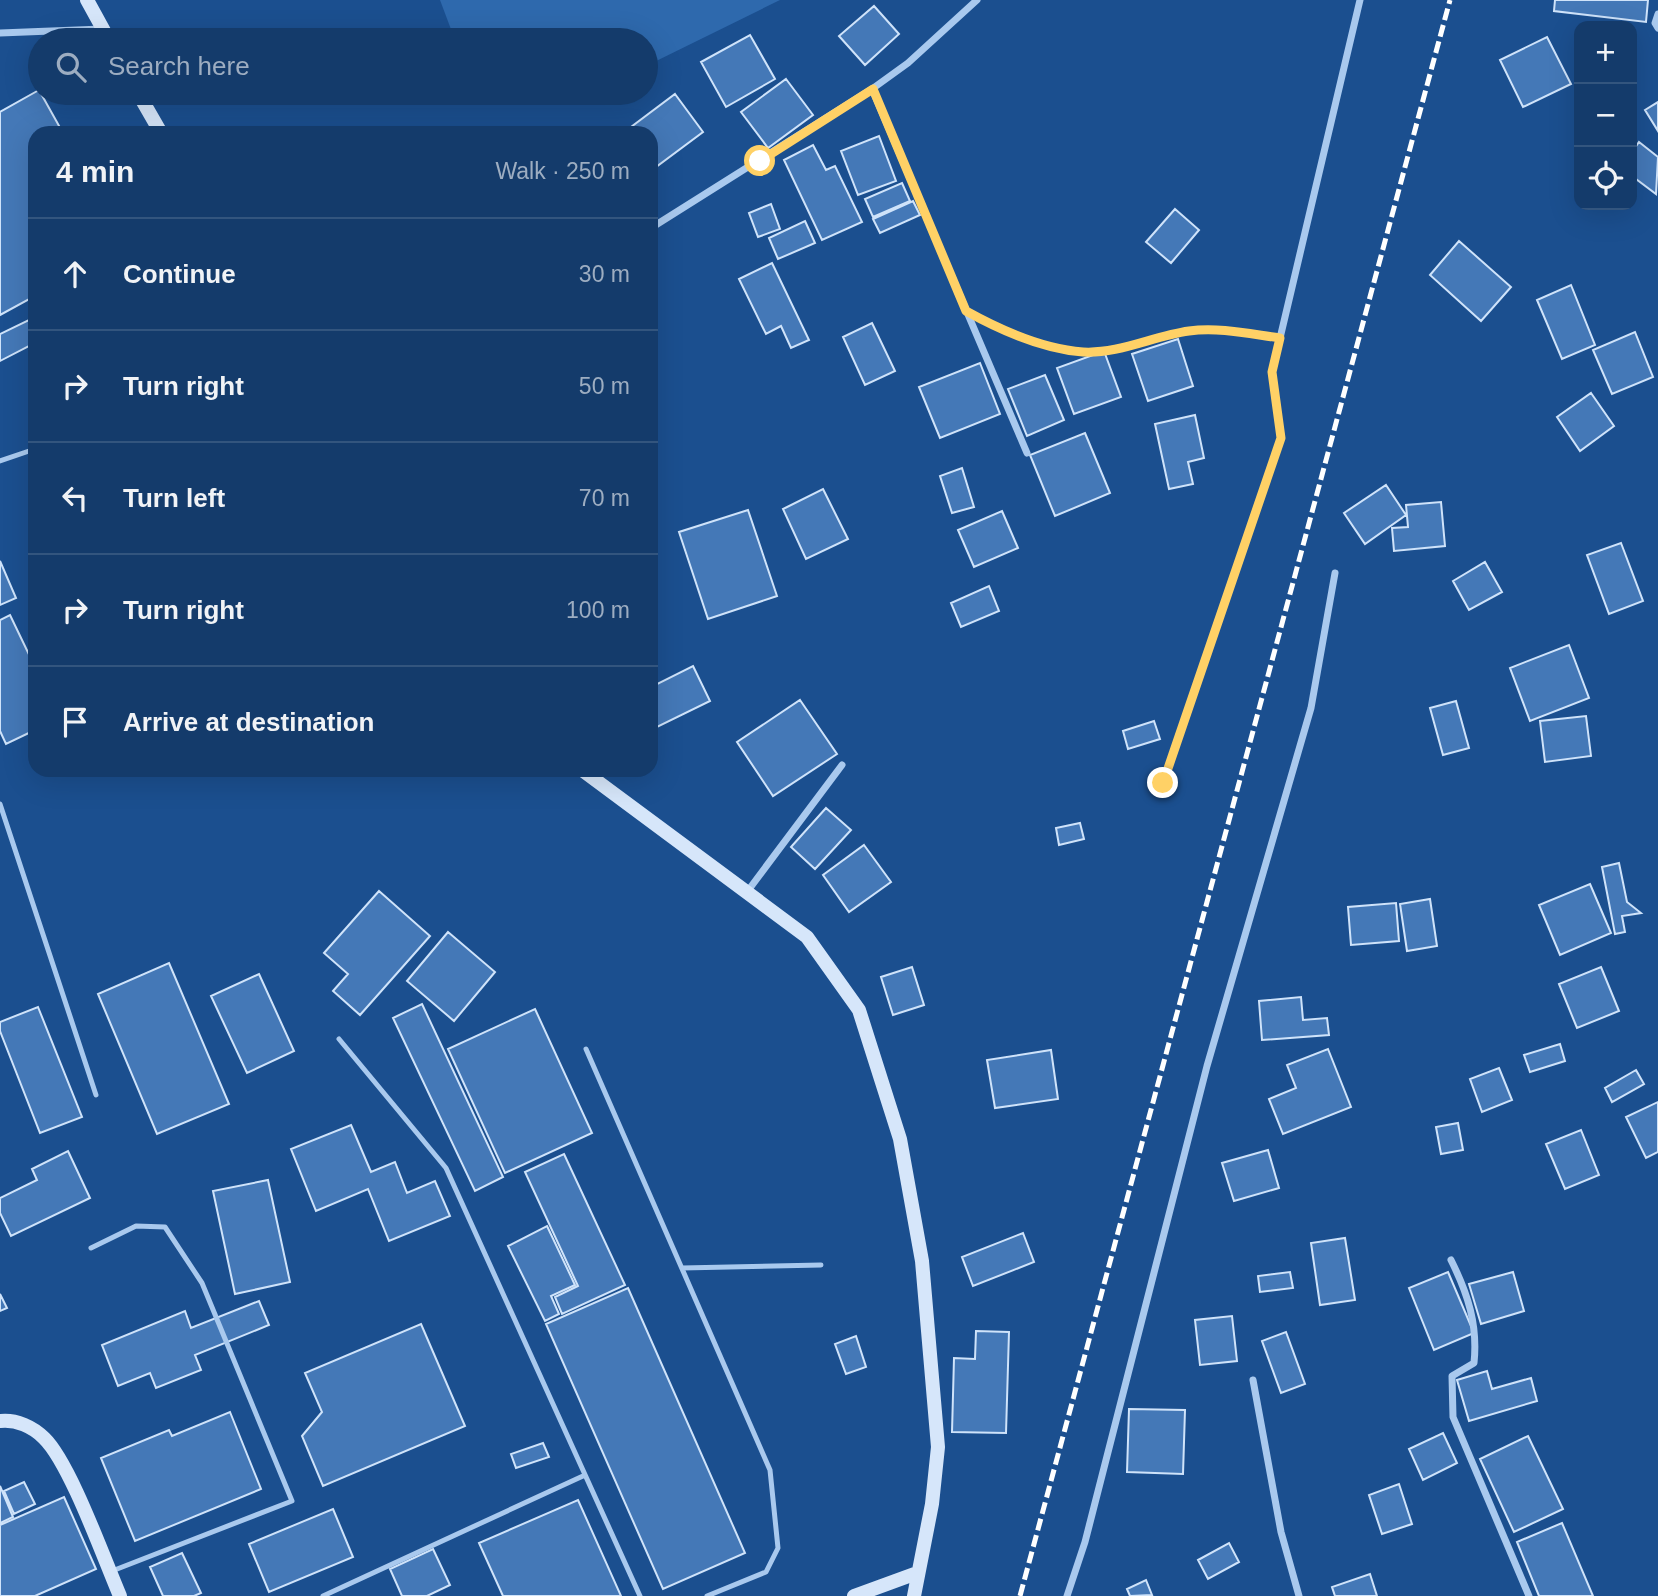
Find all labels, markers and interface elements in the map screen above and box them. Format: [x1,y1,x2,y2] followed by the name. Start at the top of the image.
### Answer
[1574,21,1637,210] map controls
[1574,21,1637,84] button: +
[28,28,658,105] search box
[52,48,90,86] icon: search
[108,51,250,81] text: Search here
[1574,84,1637,147] button: −
[744,145,775,176] route start
[1574,147,1637,210] button: locate
[56,155,134,188] text: 4 min
[495,158,630,184] text: Walk · 250 m
[56,255,94,293] icon: ahead
[123,259,236,289] text: Continue
[579,261,630,287] text: 30 m
[56,367,94,405] icon: right
[123,371,244,401] text: Turn right
[579,373,630,399] text: 50 m
[56,479,94,517] icon: left
[123,483,225,513] text: Turn left
[579,485,630,511] text: 70 m
[56,591,94,629] icon: right
[123,595,244,625] text: Turn right
[566,597,630,623] text: 100 m
[56,703,94,741] icon: arrive
[123,707,374,737] text: Arrive at destination
[1147,767,1178,798] route end

